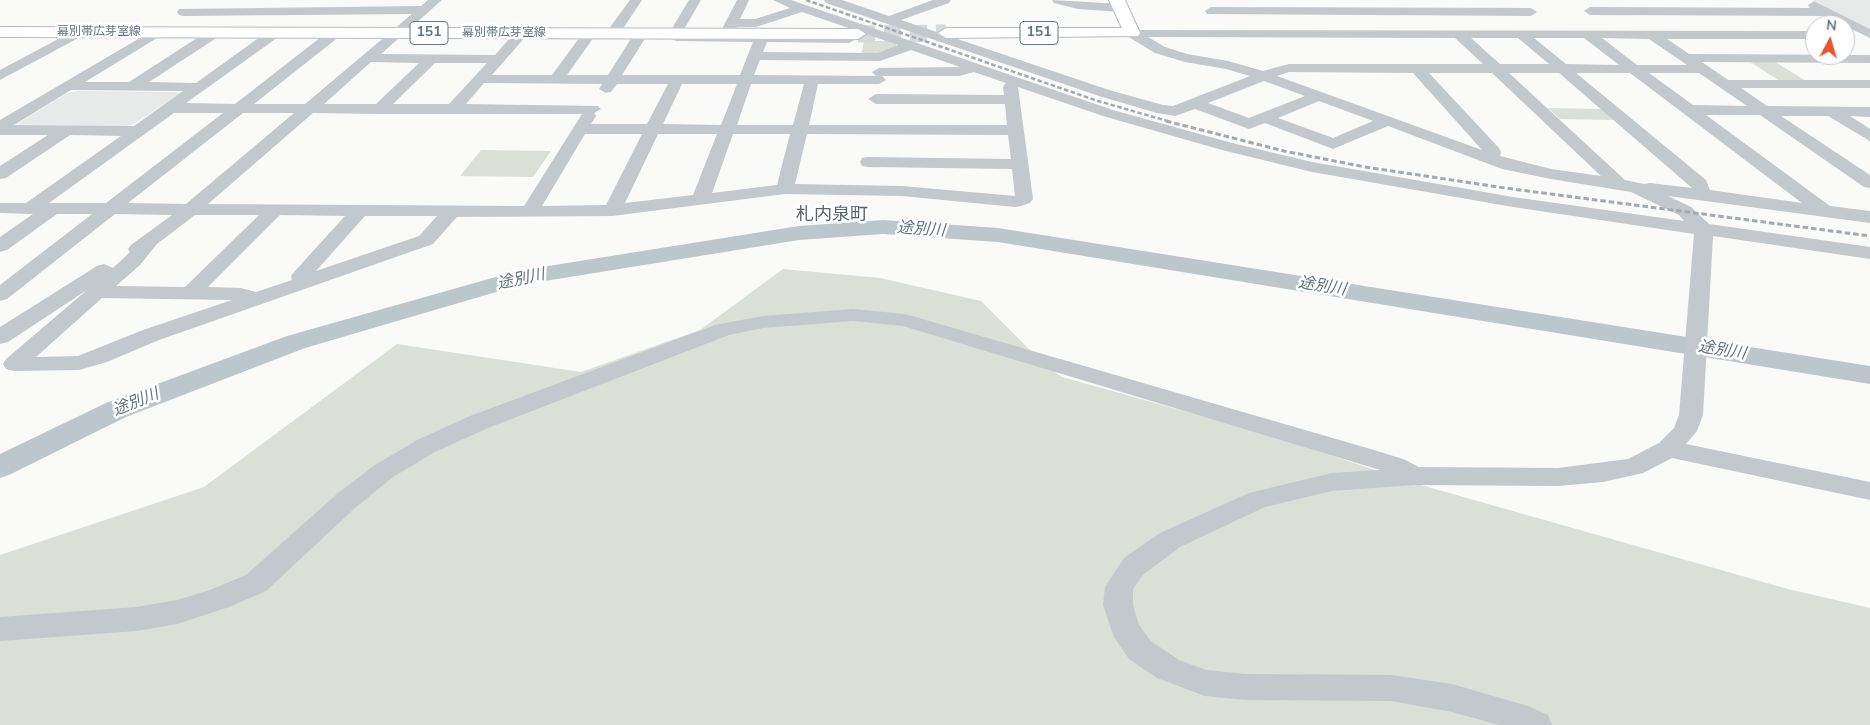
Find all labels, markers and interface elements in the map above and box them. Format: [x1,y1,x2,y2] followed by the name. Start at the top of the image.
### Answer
[1805,15,1855,65] north arrow
[1825,16,1838,36] text: N
[410,22,448,44] road number: 151
[1020,22,1058,44] road number: 151
[57,25,141,39] street label: 幕別帯広芽室線
[462,26,546,40] street label: 幕別帯広芽室線
[796,205,868,227] district label: 札内泉町
[896,219,946,241] water label: 途別川
[496,266,546,294] water label: 途別川
[1297,274,1347,300] water label: 途別川
[1697,338,1747,364] water label: 途別川
[110,385,162,421] water label: 途別川

